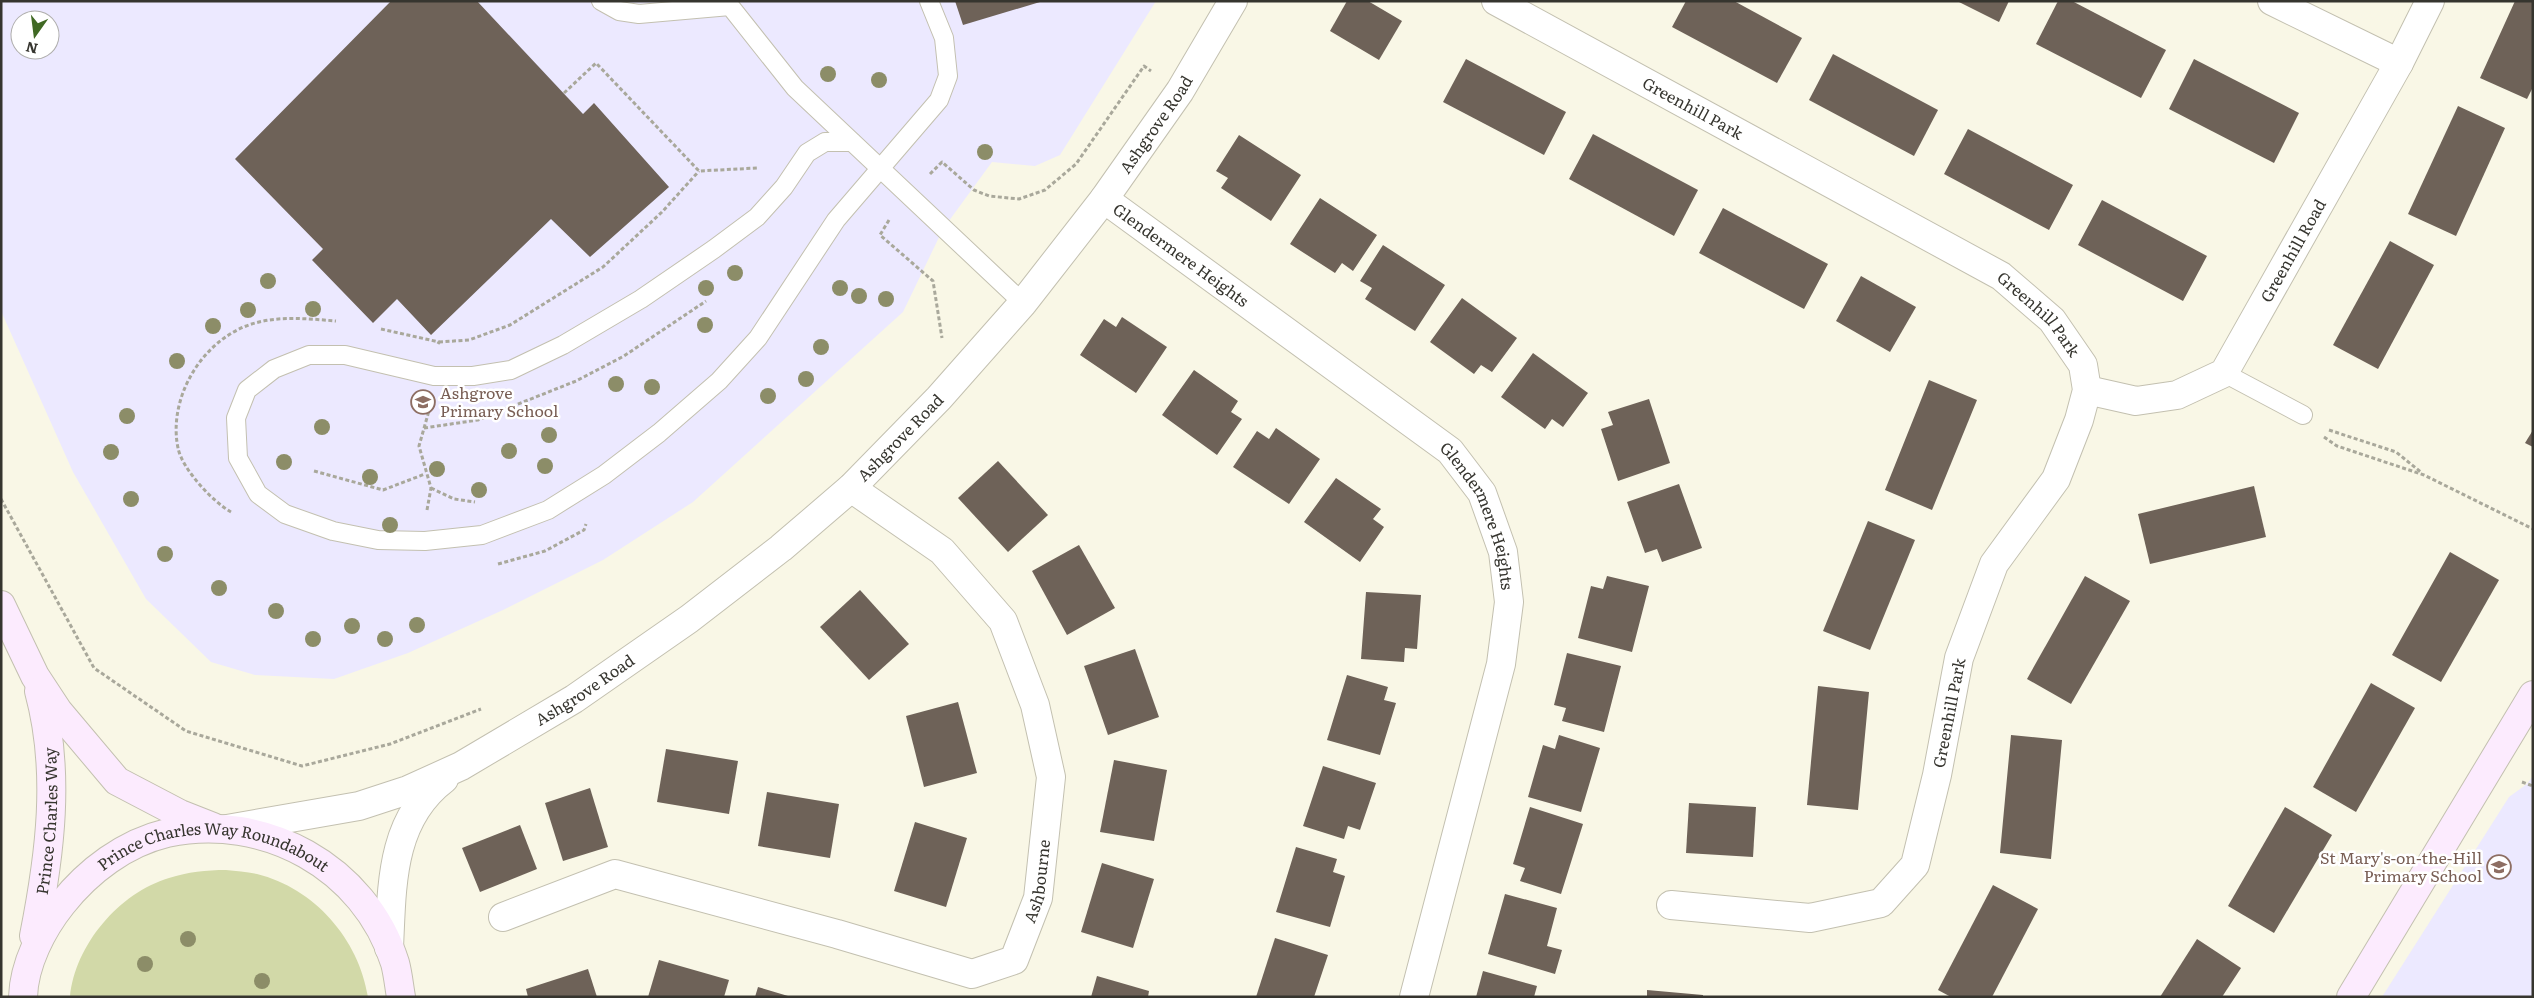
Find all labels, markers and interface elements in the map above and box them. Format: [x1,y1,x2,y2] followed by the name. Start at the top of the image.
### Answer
[10,10,60,60] north arrow
[23,37,40,60] text: N
[1113,70,1198,178] street label: Ashgrove Road
[1639,70,1748,145] street label: Greenhill Park
[2253,194,2331,306] street label: Greenhill Road
[1108,196,1254,312] street label: Glendermere Heights
[1992,265,2087,361] street label: Greenhill Park
[440,380,558,422] place label: Ashgrove Primary School
[851,387,948,486] street label: Ashgrove Road
[410,389,436,415] school or university icon: Ashgrove Primary School
[1436,435,1520,591] street label: Glendermere Heights
[530,648,639,731] street label: Ashgrove Road
[1926,656,1970,770] street label: Greenhill Park
[29,746,62,896] street label: Prince Charles Way
[92,815,335,877] text: Prince Charles Way Roundabout
[1017,838,1055,926] street label: Ashbourne
[2320,845,2482,887] place label: St Mary's-on-the-Hill Primary School
[2486,854,2512,880] school or university icon: St Mary's-on-the-Hill Primary School
[90,862,334,882] street label: Prince Charles Way Roundabout

